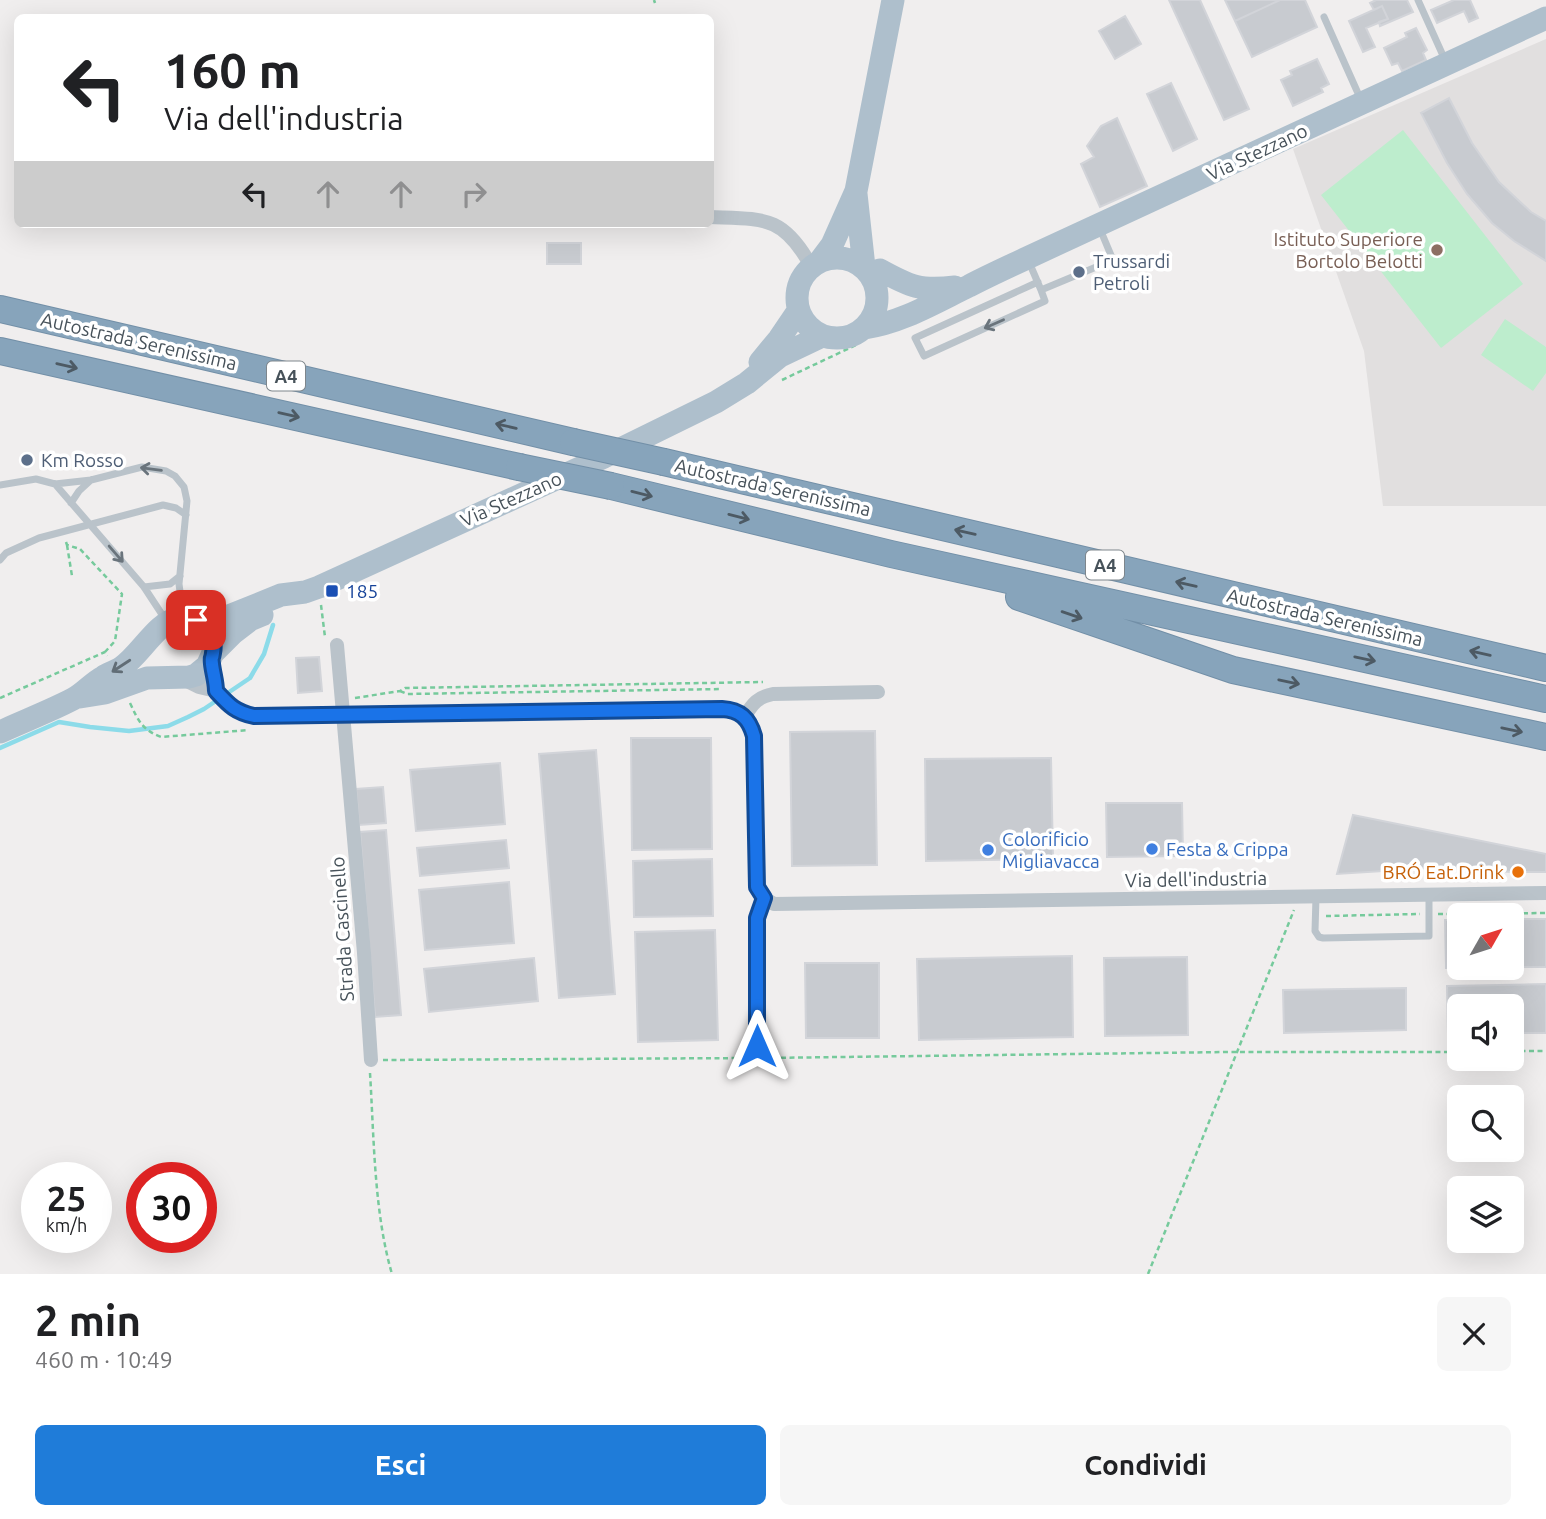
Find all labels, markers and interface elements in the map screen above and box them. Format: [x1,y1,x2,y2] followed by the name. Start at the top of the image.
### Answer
[49,42,140,133] icon: left
[164,42,301,97] text: 160 m
[164,100,404,136] text: Via dell'industria
[1203,119,1311,185] street label: Via Stezzano
[236,175,274,213] icon: left
[309,175,347,213] icon: ahead
[382,175,420,213] icon: ahead
[455,175,493,213] icon: right
[1274,228,1423,272] place label: Istituto Superiore Bortolo Belotti
[1429,242,1445,258] marker: Istituto Superiore Bortolo Belotti
[1093,250,1170,294] place label: Trussardi Petroli
[1071,264,1087,280] marker: Trussardi Petroli
[39,308,239,374] street label: Autostrada Serenissima
[984,318,1005,331] one-way arrow
[55,359,78,373] one-way arrow
[267,362,305,390] road number: A4
[277,409,300,423] one-way arrow
[495,419,518,433] one-way arrow
[41,449,124,471] place label: Km Rosso
[19,452,35,468] marker: Km Rosso
[673,454,873,520] street label: Autostrada Serenissima
[140,463,163,476] one-way arrow
[457,467,565,531] street label: Via Stezzano
[630,488,653,501] one-way arrow
[727,511,750,524] one-way arrow
[954,525,977,539] one-way arrow
[108,545,124,563] one-way arrow
[1086,550,1124,580] road number: A4
[1176,577,1198,590] one-way arrow
[346,580,378,602] place label: 185
[324,583,340,599] marker: 185
[1225,584,1425,650] street label: Autostrada Serenissima
[166,590,226,650] pin
[177,601,215,639] icon: arrive
[1061,609,1083,622] one-way arrow
[1469,646,1491,659] one-way arrow
[1353,652,1376,666] one-way arrow
[112,659,131,674] one-way arrow
[1277,675,1300,689] one-way arrow
[1500,723,1523,737] one-way arrow
[1002,828,1100,872] place label: Colorificio Migliavacca
[1166,838,1289,860] place label: Festa & Crippa
[1144,841,1160,857] marker: Festa & Crippa
[980,842,996,858] marker: Colorificio Migliavacca
[326,856,358,1002] street label: Strada Cascinello
[1383,861,1504,883] place label: BRÓ Eat.Drink
[1510,864,1526,880] marker: BRÓ Eat.Drink
[1125,867,1267,891] street label: Via dell'industria
[1447,903,1524,980] north arrow
[1447,903,1524,1253] map controls
[1447,994,1524,1071] button: sound
[720,1009,794,1083] position arrow
[1447,1085,1524,1162] button: search
[126,1162,217,1253] speed limit sign: 30
[1447,1176,1524,1253] button: layers
[47,1178,86,1218] text: 25
[46,1215,87,1235] text: km/h
[35,1297,141,1344] text: 2 min
[1437,1297,1511,1371] button: close
[35,1347,173,1372] text: 460 m · 10:49
[35,1425,766,1505] button: Esci
[780,1425,1511,1505] button: Condividi

